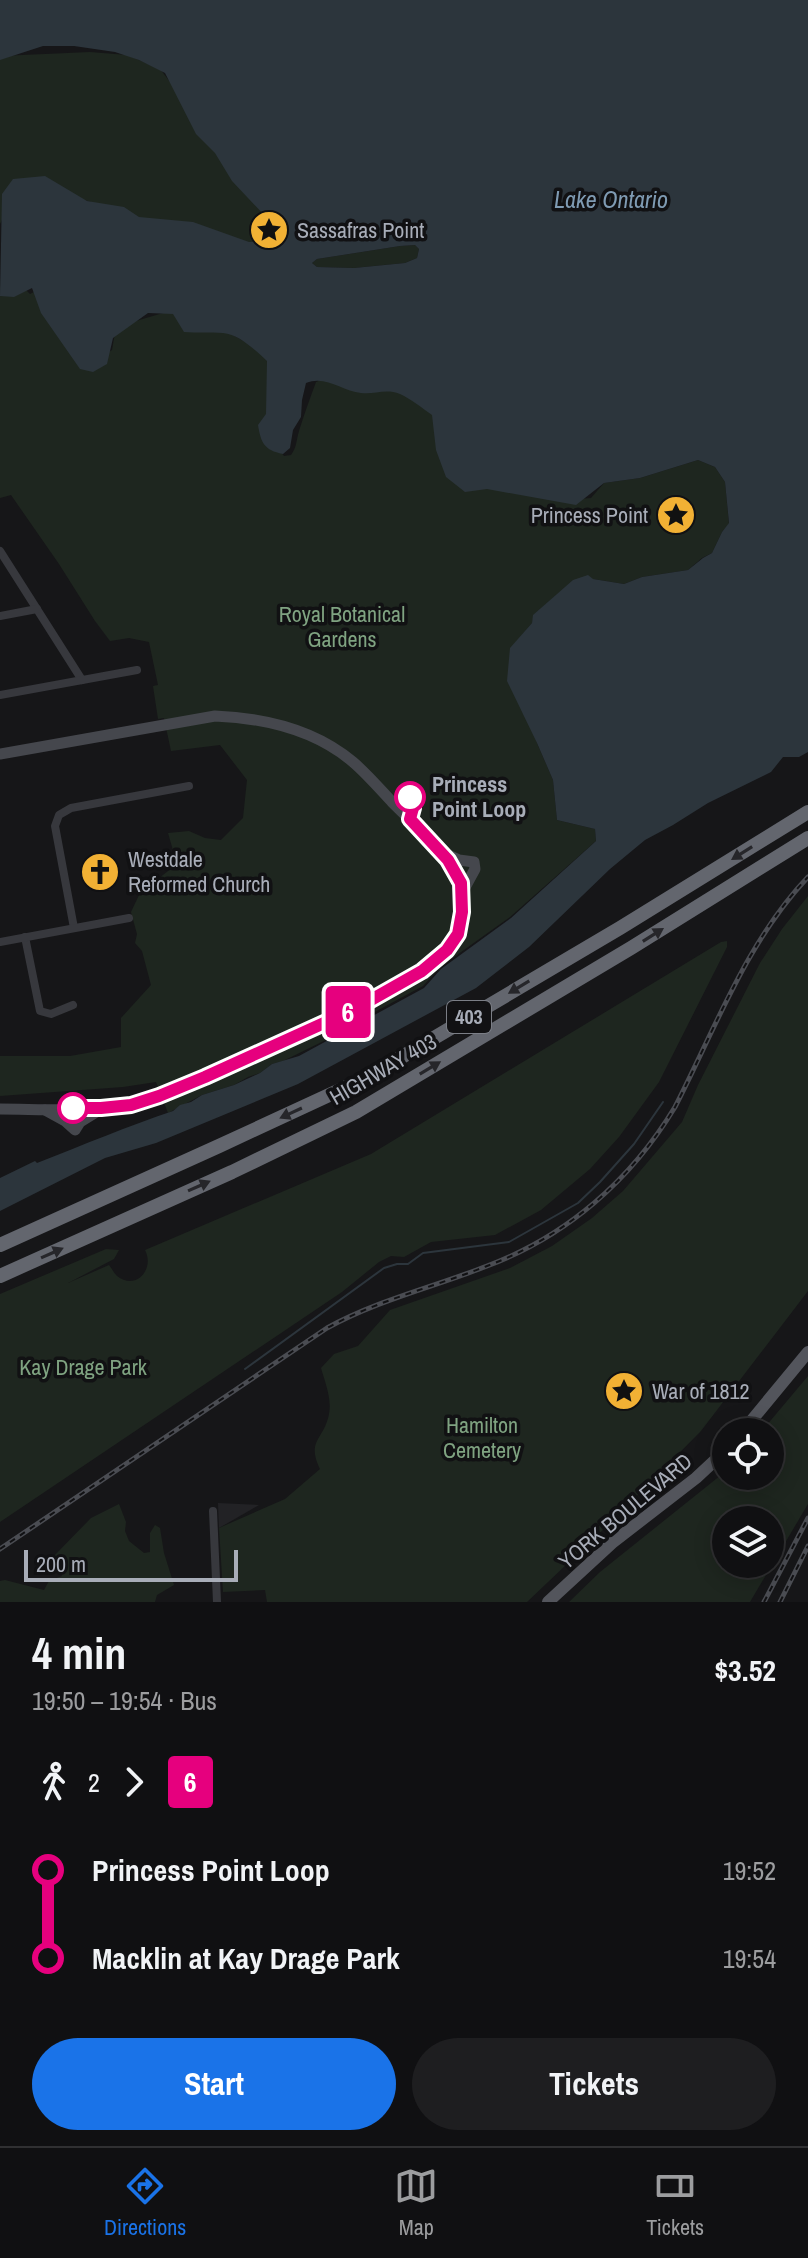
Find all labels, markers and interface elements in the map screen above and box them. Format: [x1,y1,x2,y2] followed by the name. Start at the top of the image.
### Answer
[554,183,668,215] water label: Lake Ontario
[248,209,290,251] place icon: Sassafras Point
[297,215,424,245] place label: Sassafras Point
[655,494,697,536] place icon: Princess Point
[531,500,648,530] place label: Princess Point
[279,599,405,654] park label: Royal Botanical Gardens
[432,769,526,824] place label: Princess Point Loop
[395,782,425,812] marker: Princess Point Loop
[128,844,270,899] place label: Westdale Reformed Church
[730,845,753,860] one-way arrow
[79,851,121,893] church icon: Westdale Reformed Church
[642,928,664,942] one-way arrow
[508,980,530,994] one-way arrow
[322,986,374,1038] line badge: 6
[342,993,354,1031] text: 6
[447,1001,491,1033] road number: 403
[324,1026,442,1112] street label: HIGHWAY 403
[419,1061,441,1075] one-way arrow
[58,1093,88,1123] unlabelled marker
[280,1106,303,1120] one-way arrow
[187,1180,211,1193] one-way arrow
[40,1246,64,1259] one-way arrow
[19,1352,148,1382] park label: Kay Drage Park
[603,1370,645,1412] place icon: War of 1812
[652,1376,750,1406] place label: War of 1812
[443,1410,521,1465] park label: Hamilton Cemetery
[712,1418,784,1578] map controls
[712,1418,784,1490] button: locate
[552,1446,698,1576] street label: YORK BOULEVARD
[712,1506,784,1578] button: layers
[24,1546,238,1582] scale bar
[36,1549,86,1579] text: 200 m
[32,1623,126,1683] text: 4 min
[714,1650,776,1690] text: $3.52
[32,1683,217,1718] text: 19:50 – 19:54 · Bus
[32,1760,76,1804] icon: walk
[112,1760,156,1804] icon: forward
[184,1763,197,1801] text: 6
[88,1765,100,1800] text: 2
[92,1850,330,1890] text: Princess Point Loop
[723,1853,776,1888] text: 19:52
[92,1938,400,1978] text: Macklin at Kay Drage Park
[723,1941,776,1976] text: 19:54
[32,2038,396,2130] button: Start
[412,2038,776,2130] button: Tickets
[104,2164,186,2242] tab: Directions
[394,2164,438,2242] tab: Map
[646,2164,704,2242] tab: Tickets

